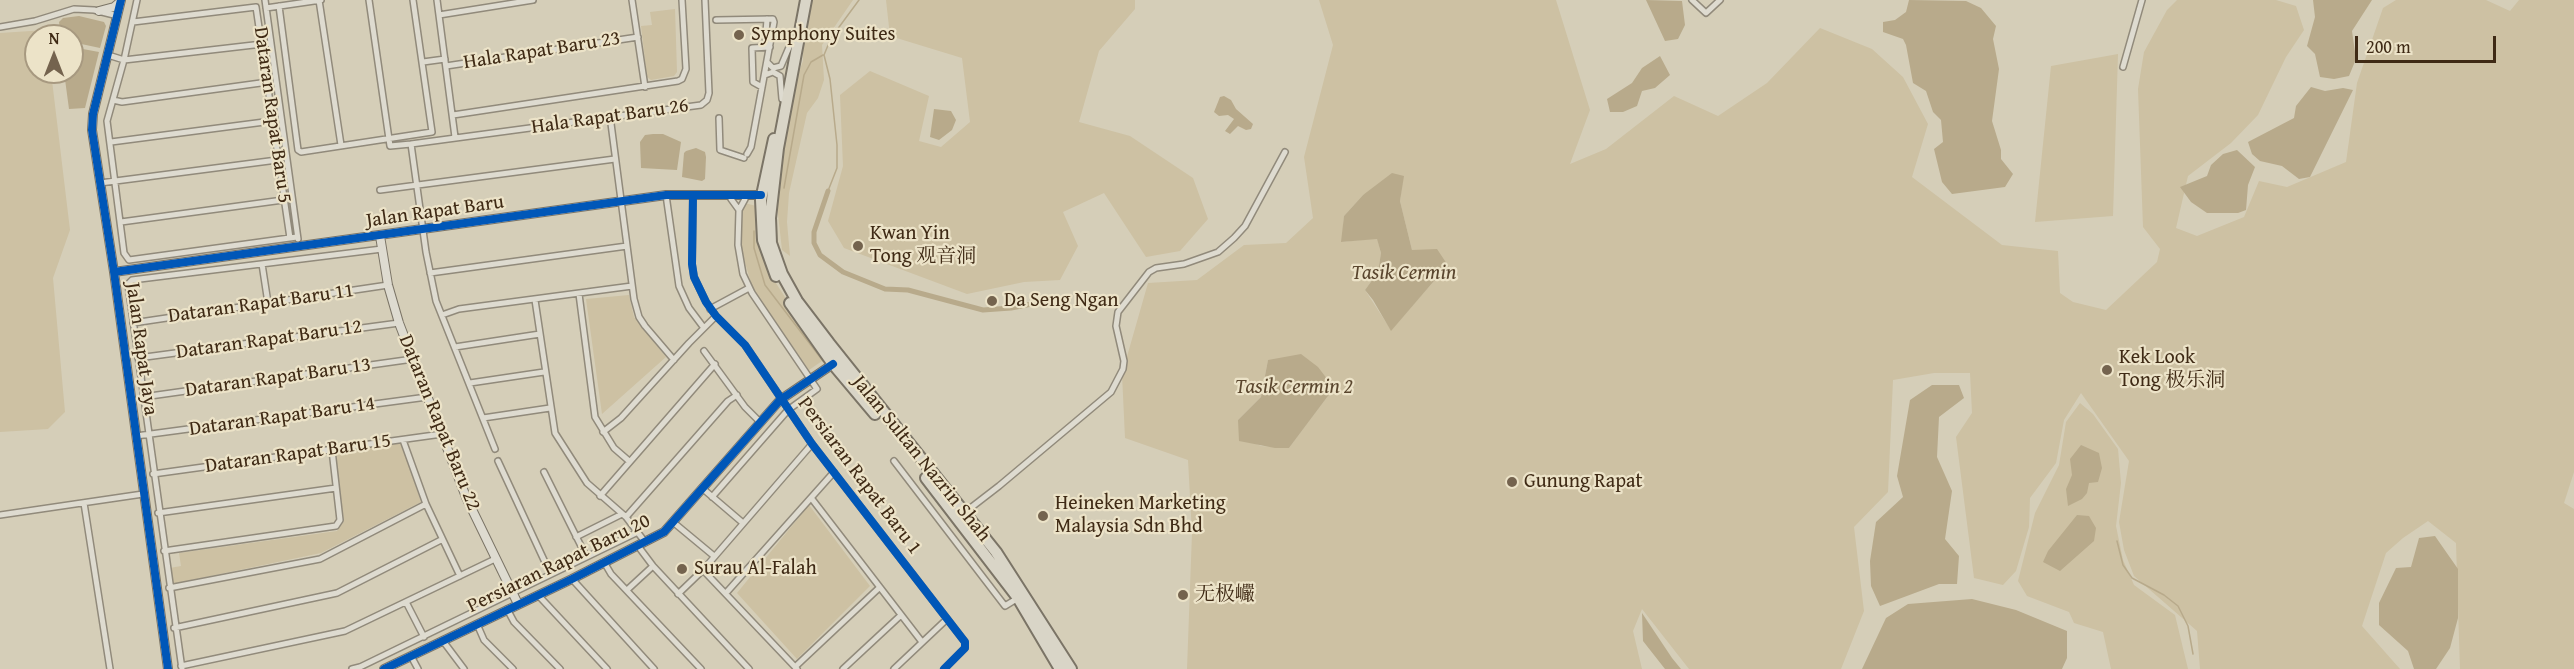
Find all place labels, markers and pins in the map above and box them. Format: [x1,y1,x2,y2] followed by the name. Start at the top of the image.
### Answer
[751,23,895,47] place label: Symphony Suites
[732,28,746,42] marker: Symphony Suites
[870,222,976,269] place label: Kwan Yin Tong 观音洞
[851,239,865,253] marker: Kwan Yin Tong 观音洞
[1004,289,1118,313] place label: Da Seng Ngan
[985,294,999,308] marker: Da Seng Ngan
[2119,346,2225,393] place label: Kek Look Tong 极乐洞
[2100,363,2114,377] marker: Kek Look Tong 极乐洞
[1524,470,1643,494] place label: Gunung Rapat
[1505,475,1519,489] marker: Gunung Rapat
[1055,492,1226,539] place label: Heineken Marketing Malaysia Sdn Bhd
[1036,509,1050,523] marker: Heineken Marketing Malaysia Sdn Bhd
[694,557,817,581] place label: Surau Al-Falah
[675,562,689,576] marker: Surau Al-Falah
[1195,583,1255,607] place label: 无极巗
[1176,588,1190,602] marker: 无极巗

